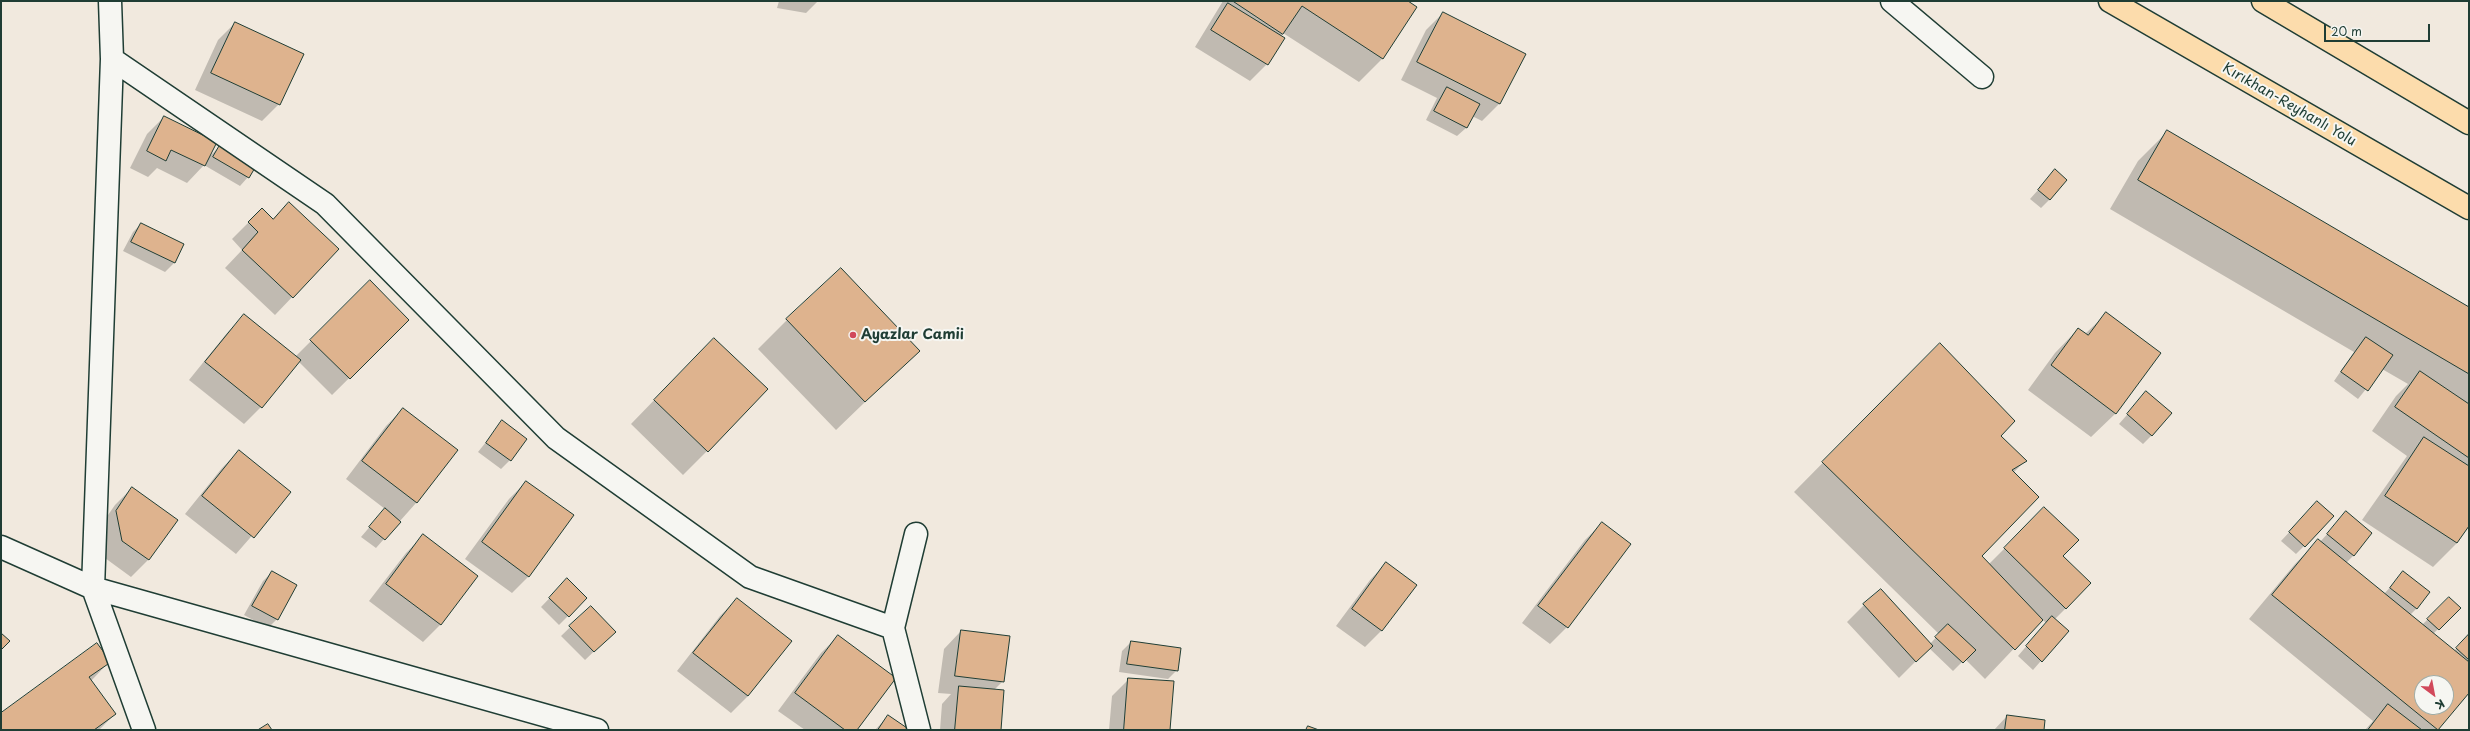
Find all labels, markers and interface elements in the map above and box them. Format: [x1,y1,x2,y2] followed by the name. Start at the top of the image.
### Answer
[2326,16,2432,42] scale bar
[2331,22,2362,40] text: 20 m
[2219,60,2359,150] street label: Kırıkhan-Reyhanlı Yolu
[861,327,964,343] place label: Ayazlar Camii
[848,330,858,340] marker: Ayazlar Camii
[2414,675,2454,715] north arrow
[2432,695,2448,714] text: K

